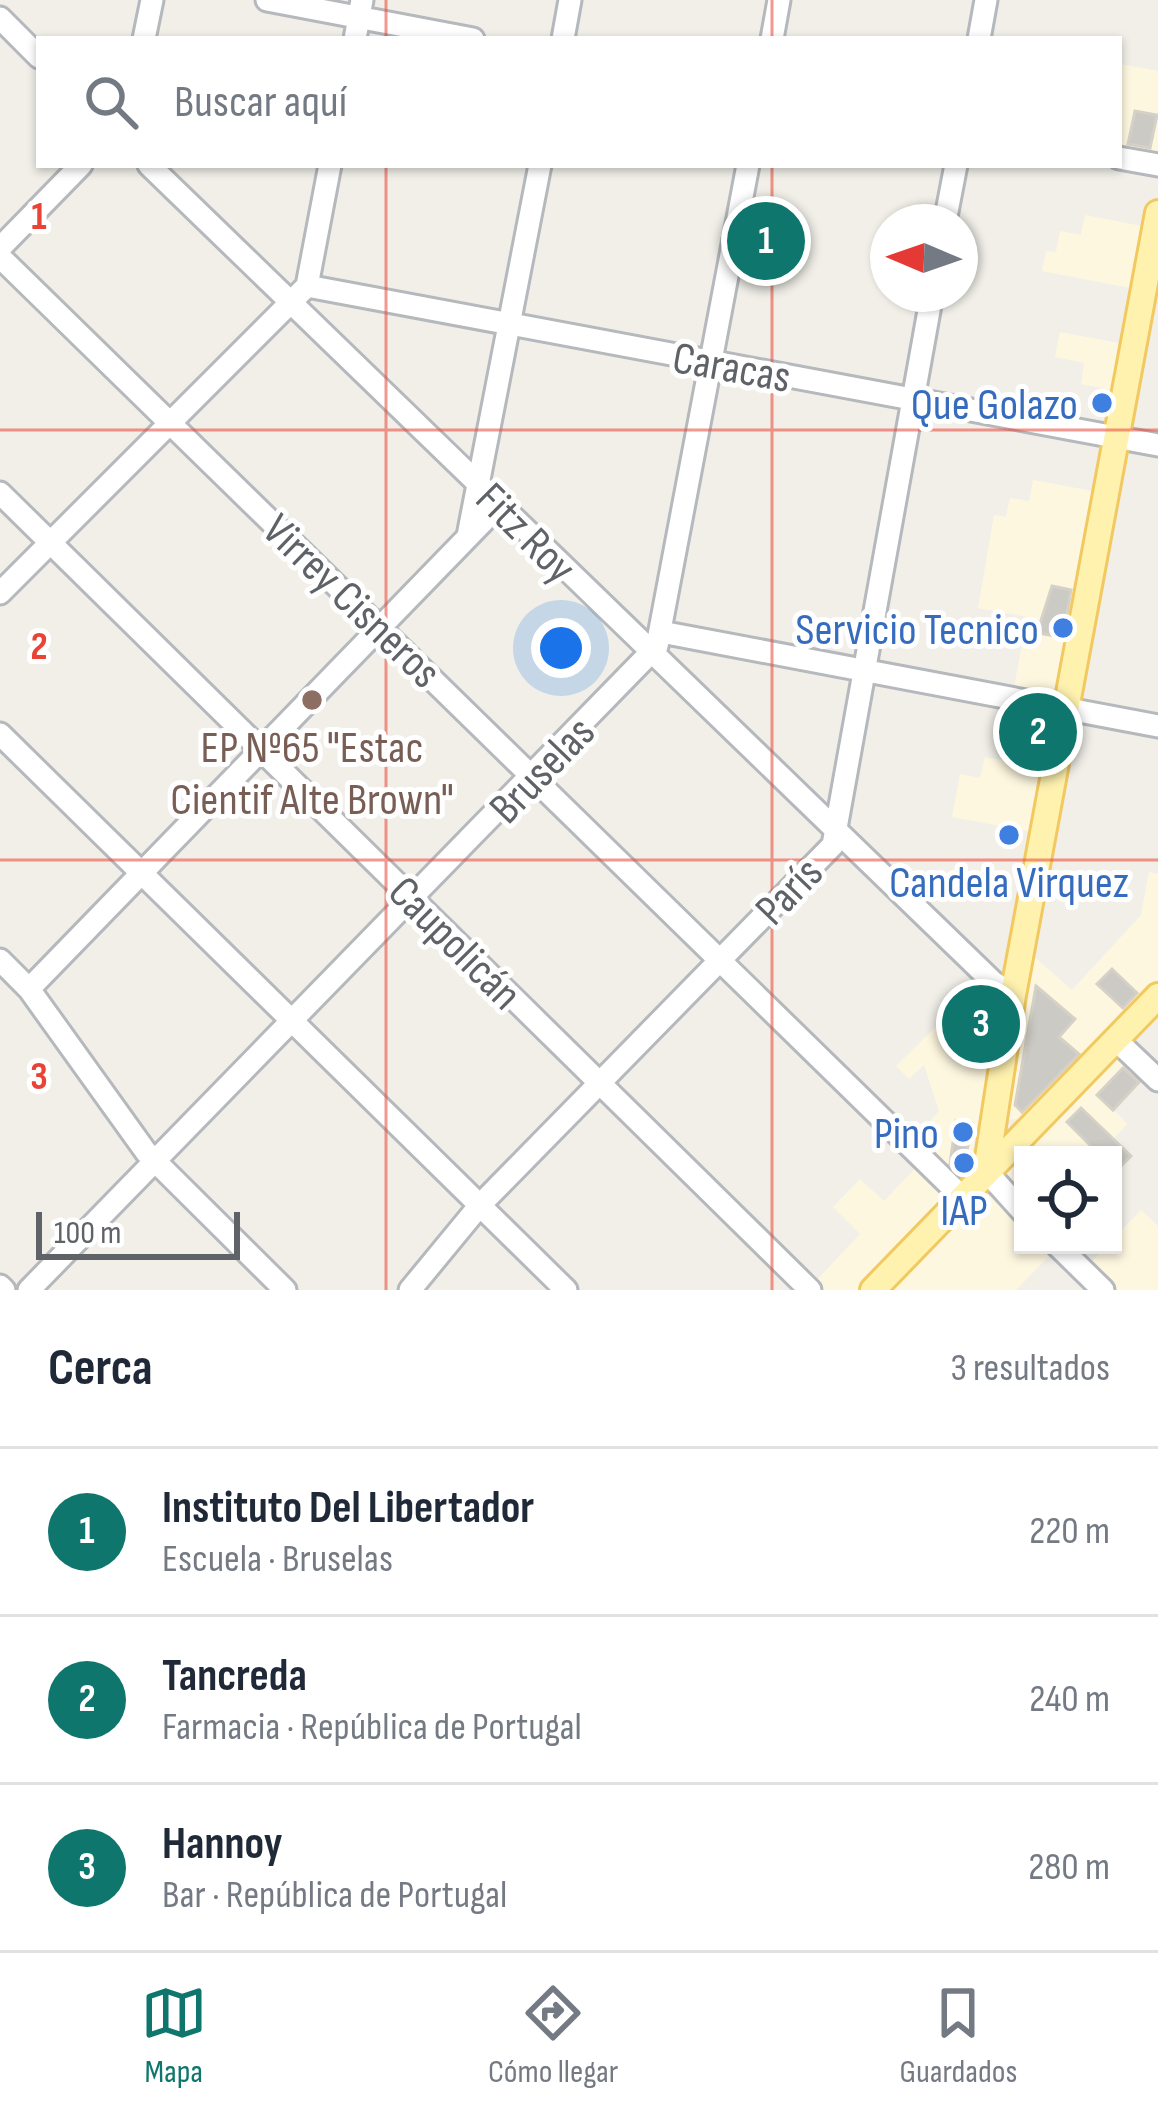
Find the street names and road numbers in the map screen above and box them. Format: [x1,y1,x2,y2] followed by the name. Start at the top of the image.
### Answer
[668,331,795,406] street label: Caracas
[464,472,587,595] street label: Fitz Roy
[251,503,452,700] street label: Virrey Cisneros
[479,706,607,836] street label: Bruselas
[745,846,835,937] street label: París
[376,866,532,1022] street label: Caupolicán

